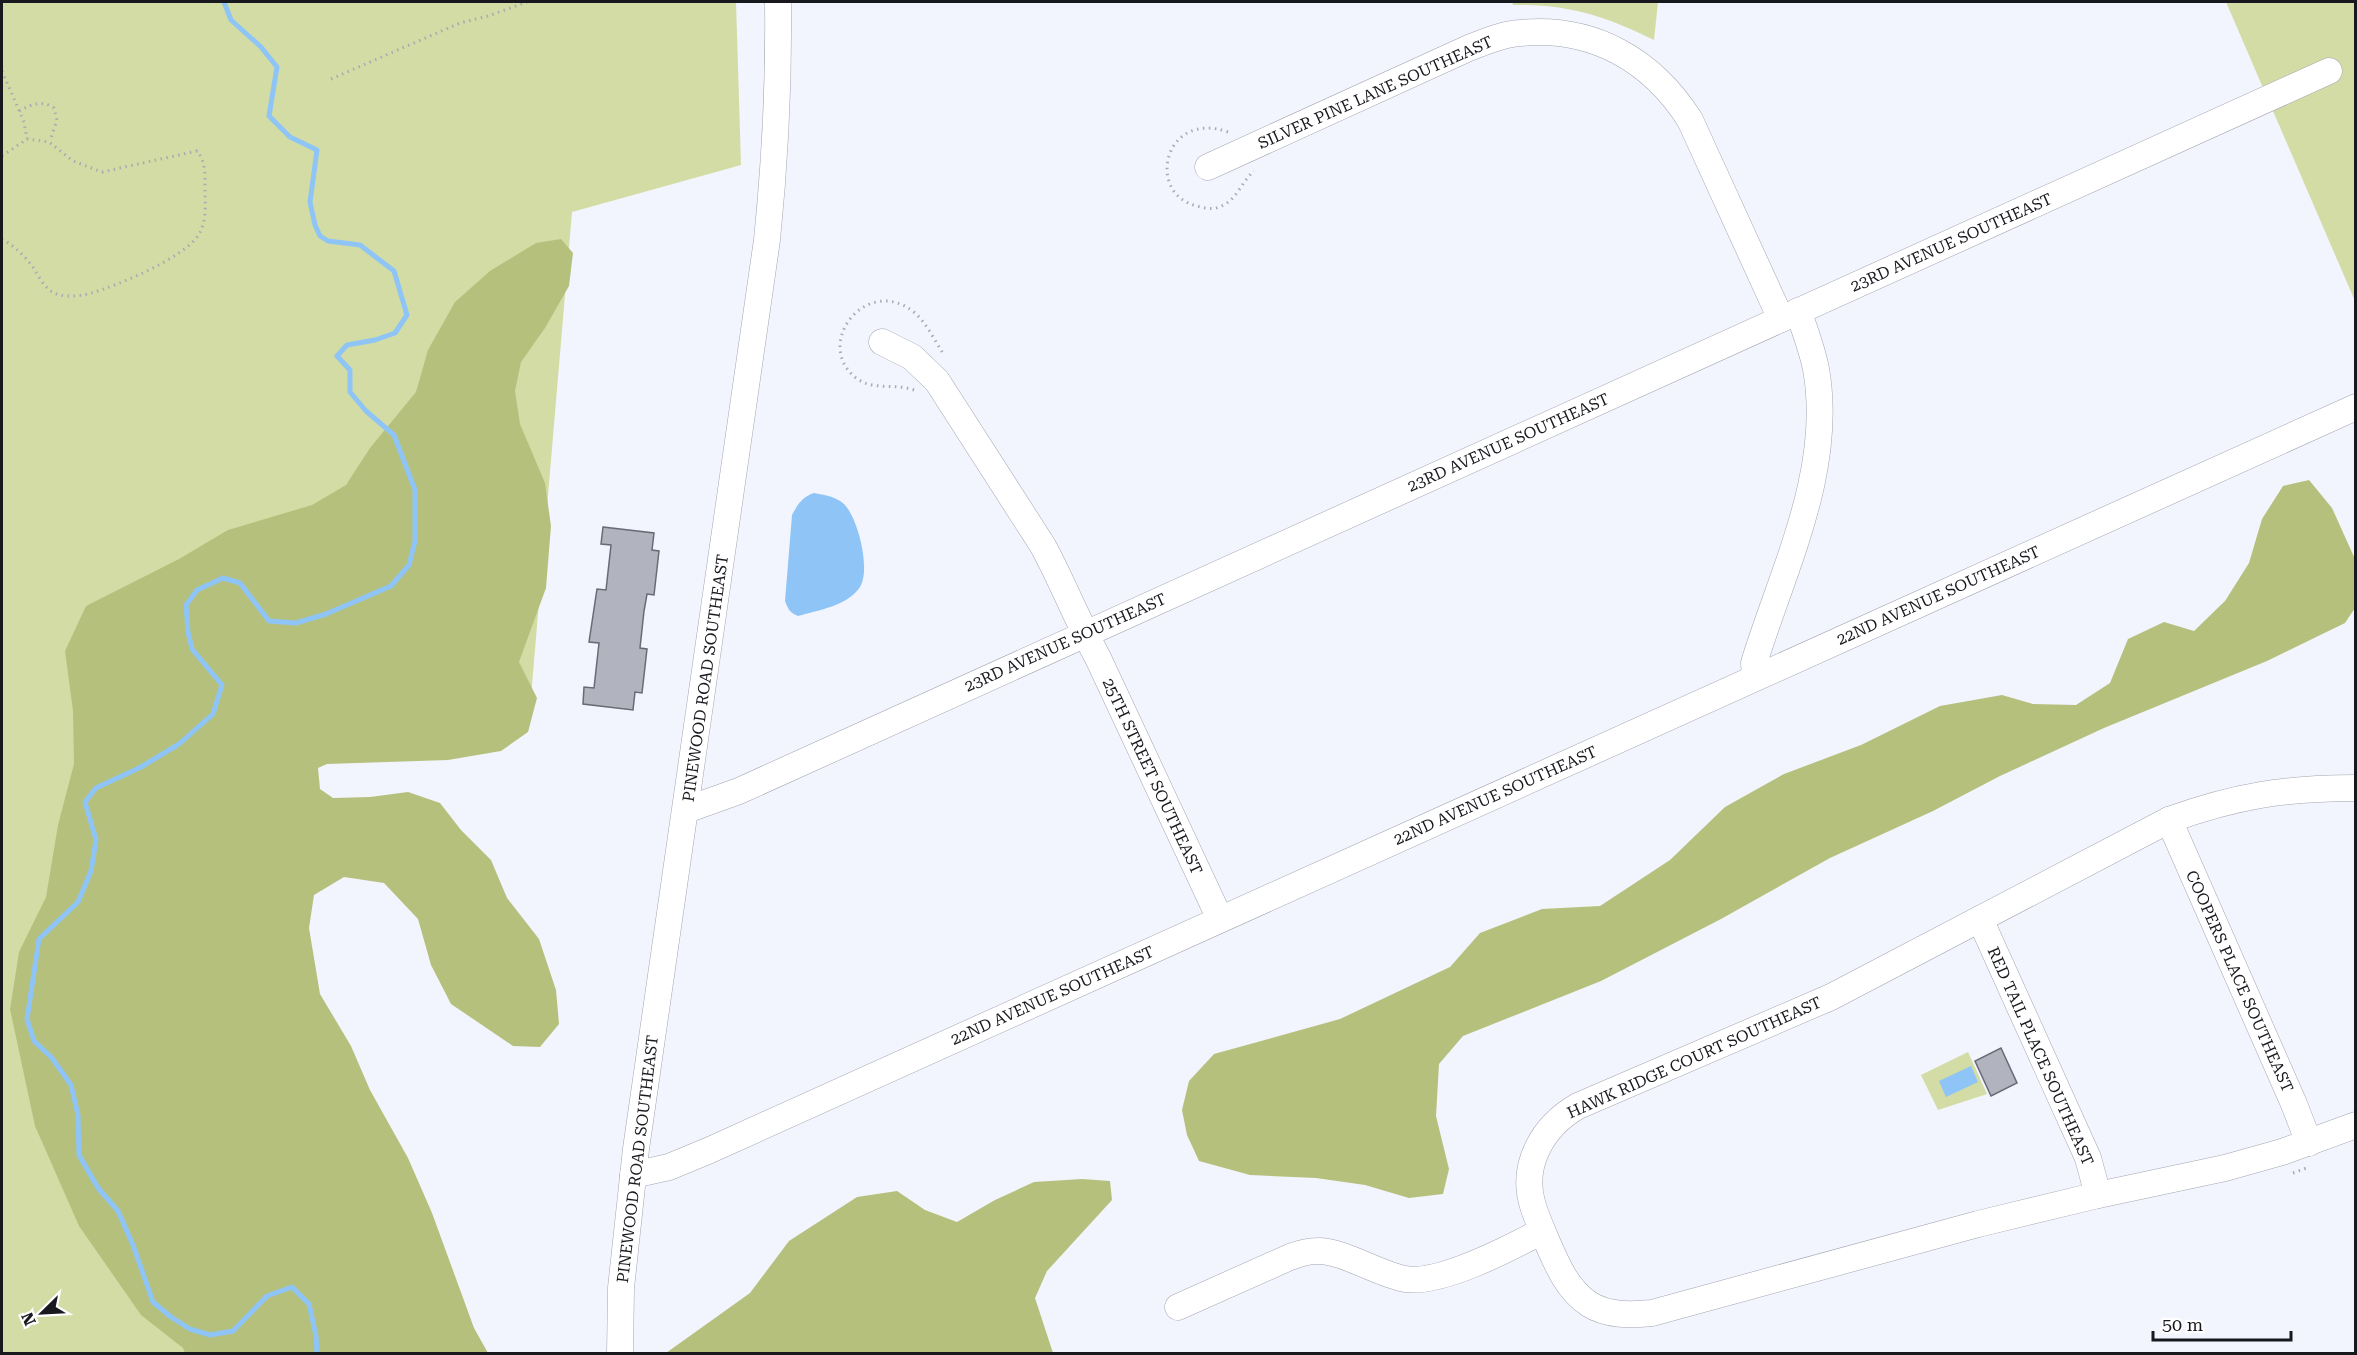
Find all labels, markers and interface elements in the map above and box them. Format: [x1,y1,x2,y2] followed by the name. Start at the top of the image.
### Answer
[1255,32,1496,153] street label: SILVER PINE LANE SOUTHEAST
[1847,189,2055,296] street label: 23RD AVENUE SOUTHEAST
[1404,389,1612,496] street label: 23RD AVENUE SOUTHEAST
[1834,542,2043,649] street label: 22ND AVENUE SOUTHEAST
[679,553,732,803] street label: PINEWOOD ROAD SOUTHEAST
[961,589,1169,696] street label: 23RD AVENUE SOUTHEAST
[1099,675,1207,878] street label: 25TH STREET SOUTHEAST
[1391,742,1600,849] street label: 22ND AVENUE SOUTHEAST
[2182,867,2297,1095] street label: COOPERS PLACE SOUTHEAST
[948,942,1157,1049] street label: 22ND AVENUE SOUTHEAST
[1984,944,2098,1169] street label: RED TAIL PLACE SOUTHEAST
[1564,993,1824,1122] street label: HAWK RIDGE COURT SOUTHEAST
[613,1034,662,1284] street label: PINEWOOD ROAD SOUTHEAST
[12,1283,72,1343] north arrow
[2153,1304,2291,1342] scale bar
[18,1309,40,1328] text: N
[2162,1314,2203,1335] text: 50 m

